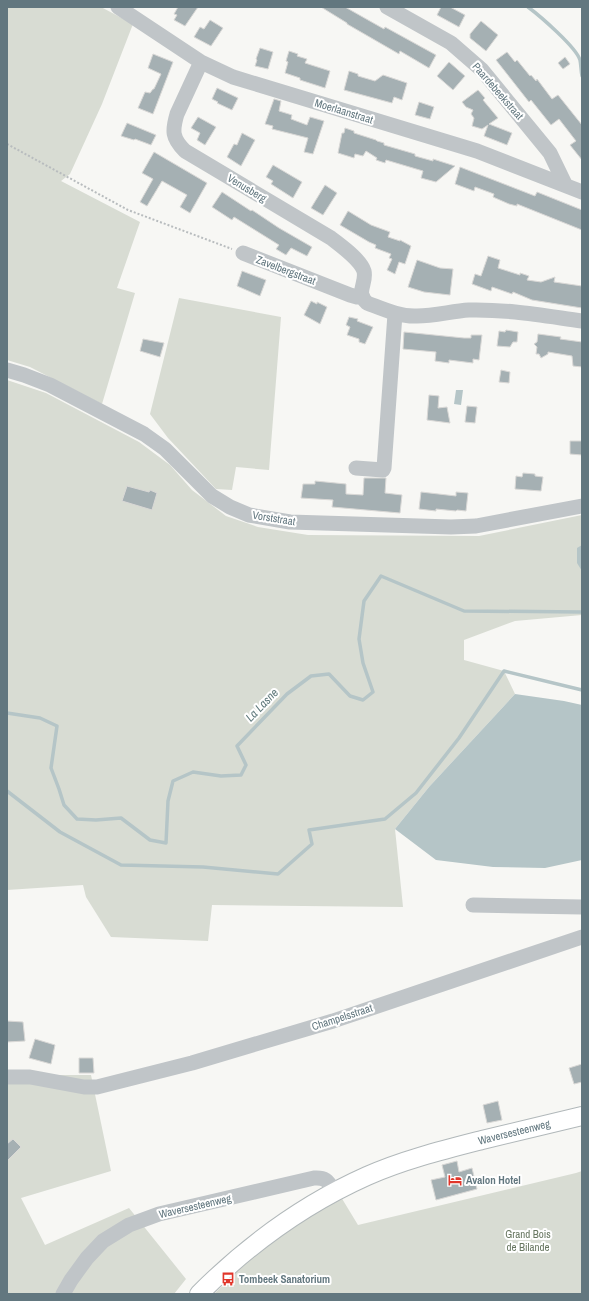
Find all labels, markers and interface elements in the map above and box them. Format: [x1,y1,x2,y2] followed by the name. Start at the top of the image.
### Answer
[469,60,527,123] street label: Paardebeekstraat
[313,96,375,127] street label: Moerlaanstraat
[225,171,269,205] street label: Venusberg
[254,252,318,288] street label: Zavelbergstraat
[252,508,297,528] street label: Vorststraat
[242,685,282,725] water label: La Lasne
[310,1000,375,1033] street label: Champelsstraat
[476,1116,552,1148] street label: Waversesteenweg
[447,1172,463,1188] hotel icon: Avalon Hotel
[466,1173,521,1187] place label: Avalon Hotel
[157,1191,233,1221] street label: Waversesteenweg
[505,1227,551,1254] park label: Grand Bois de Bilande
[220,1271,236,1287] bus stop icon: Tombeek Sanatorium
[239,1272,330,1286] place label: Tombeek Sanatorium

